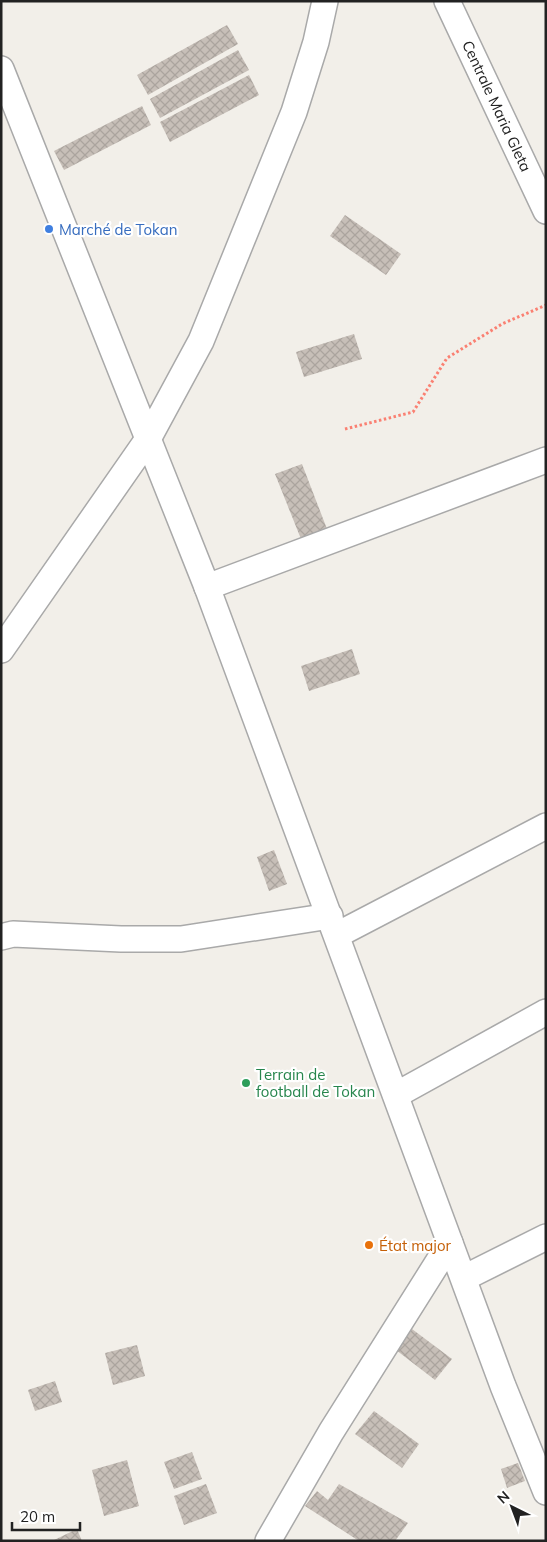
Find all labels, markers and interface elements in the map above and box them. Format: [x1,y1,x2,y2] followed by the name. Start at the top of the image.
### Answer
[458,37,536,175] street label: Centrale Maria Gleta
[59,220,178,239] place label: Marché de Tokan
[43,223,55,235] marker: Marché de Tokan
[256,1065,375,1101] place label: Terrain de football de Tokan
[240,1077,252,1089] marker: Terrain de football de Tokan
[379,1236,451,1255] place label: État major
[363,1239,375,1251] marker: État major
[487,1482,537,1532] north arrow
[493,1487,513,1508] text: N
[12,1500,80,1532] scale bar
[20,1507,55,1526] text: 20 m

